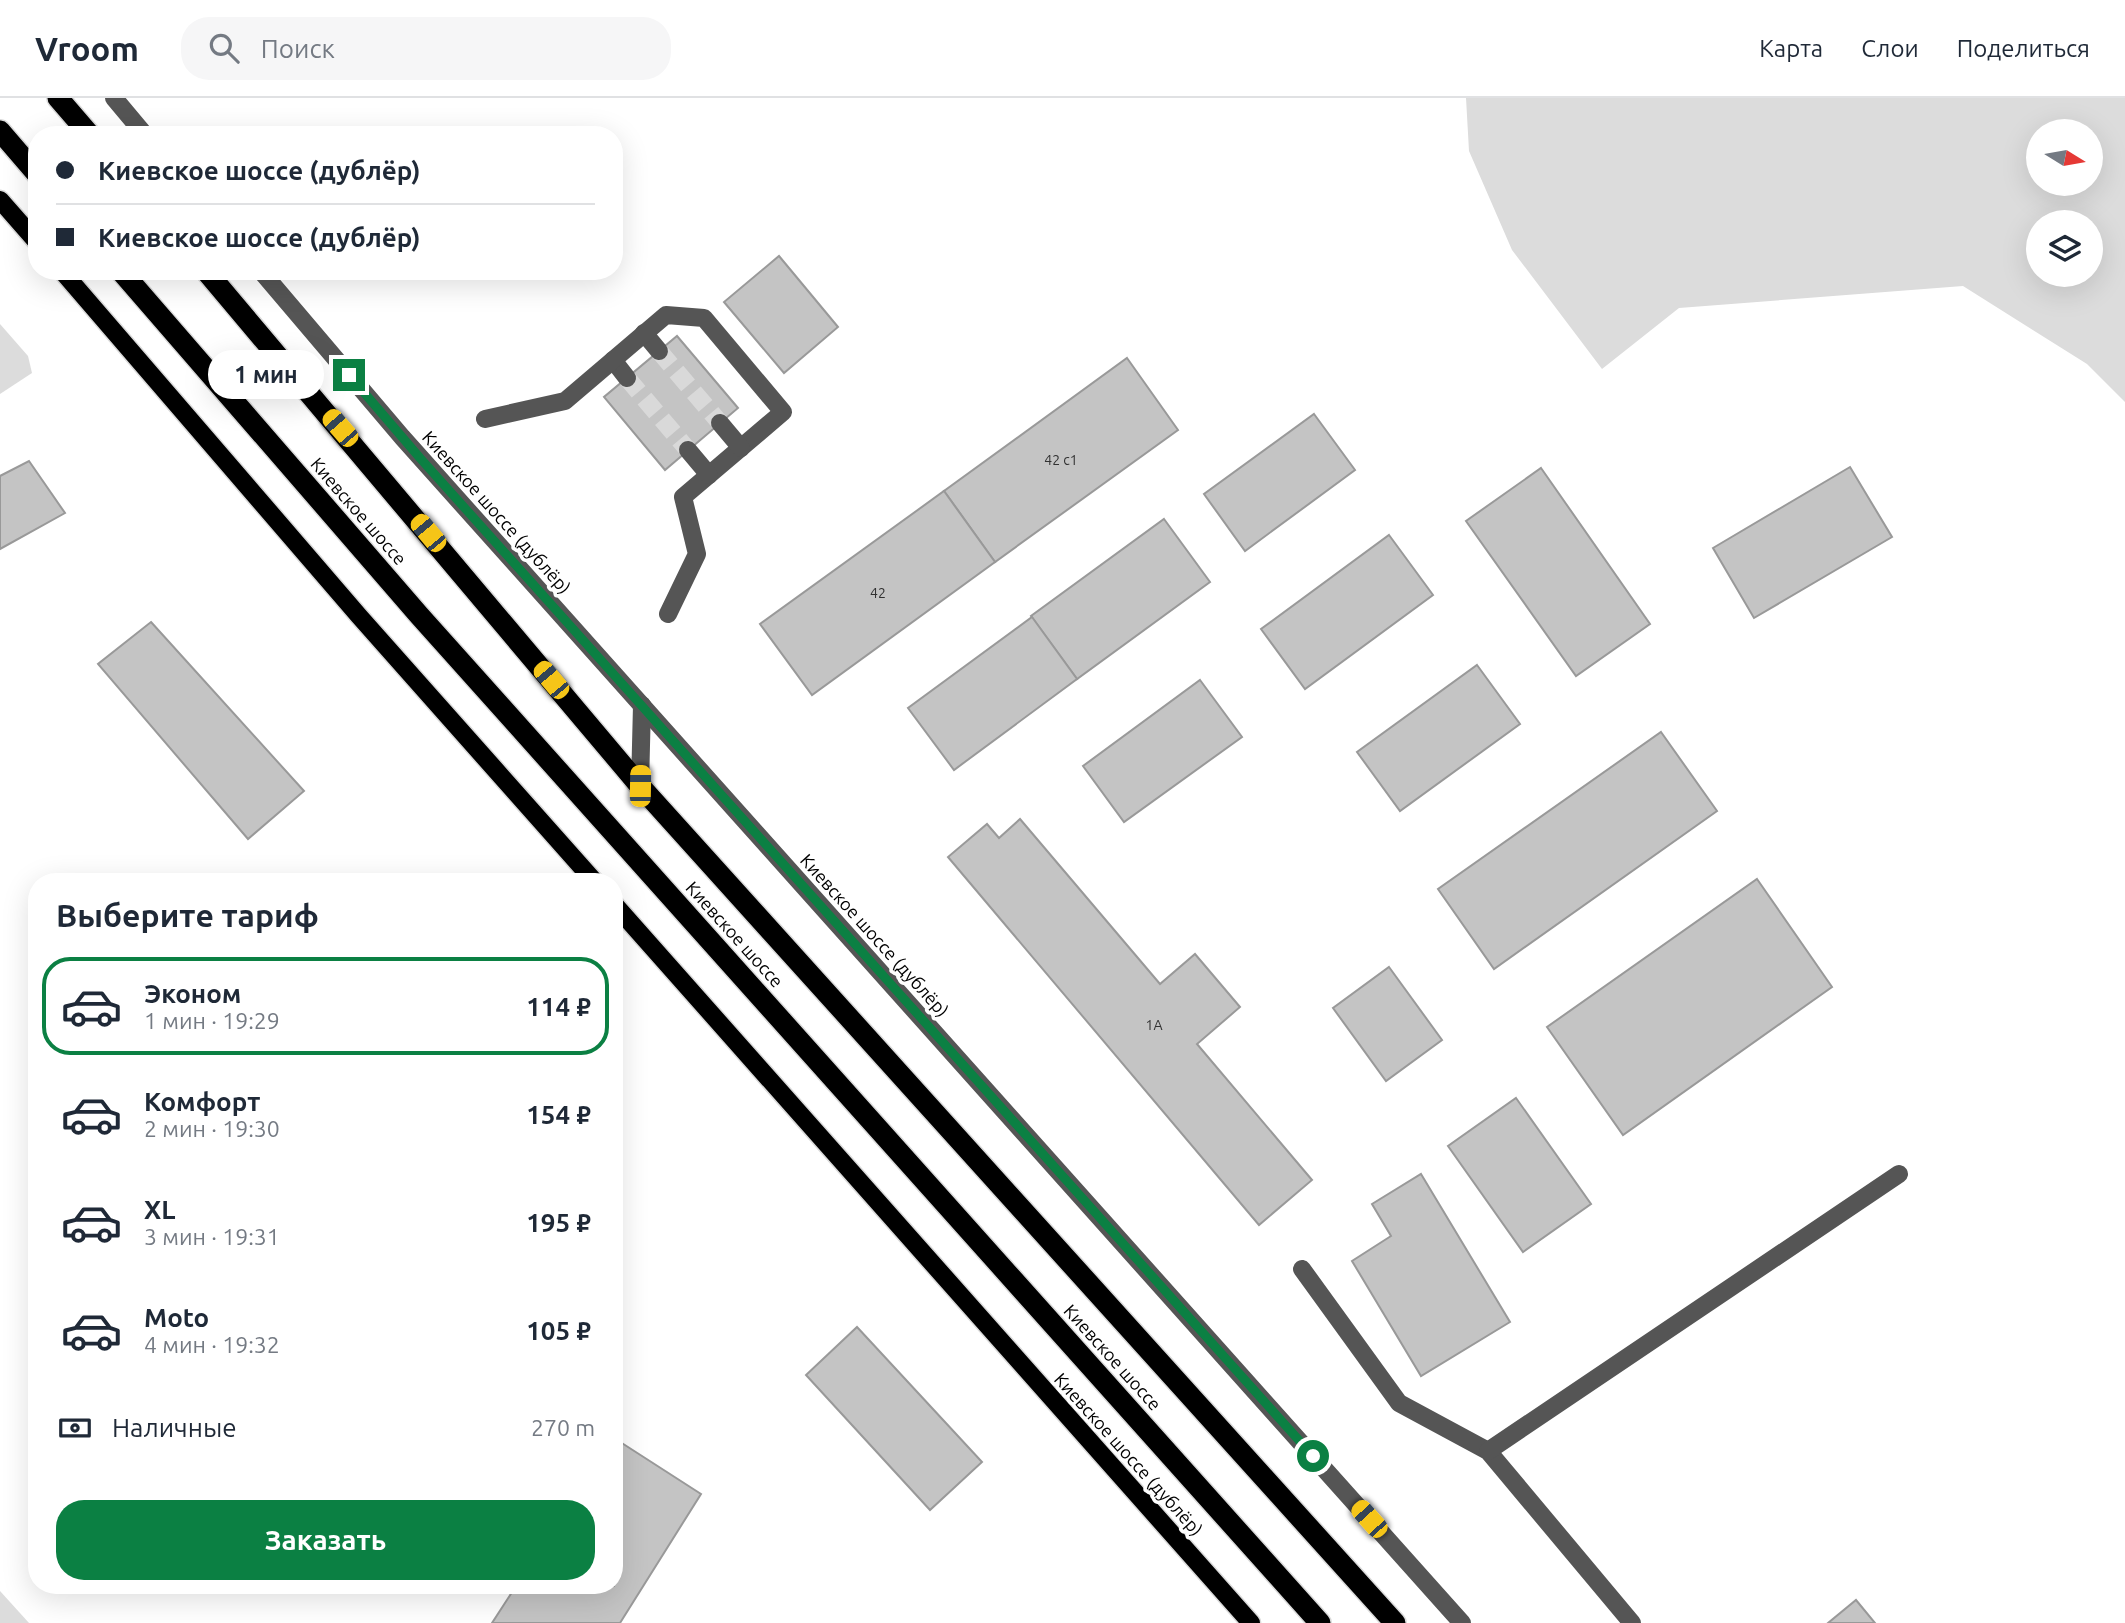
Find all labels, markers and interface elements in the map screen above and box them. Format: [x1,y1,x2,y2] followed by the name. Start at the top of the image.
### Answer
[181,17,671,80] search box
[205,29,243,67] icon: search
[35,30,139,67] text: Vroom
[261,34,335,63] text: Поиск
[1759,35,1823,62] text: Карта
[1861,35,1919,62] text: Слои
[1957,35,2090,62] text: Поделиться
[2026,119,2104,196] north arrow
[2026,119,2103,287] map controls
[98,156,421,185] text: Киевское шоссе (дублёр)
[2026,210,2103,287] button: layers
[98,223,421,252] text: Киевское шоссе (дублёр)
[209,350,324,400] callout: 1 мин
[333,359,365,391] route end
[234,362,298,387] text: 1 мин
[319,405,362,451] car
[418,427,575,598] street label: Киевское шоссе (дублёр)
[1044,452,1078,468] house number: 42 с1
[307,453,411,569] street label: Киевское шоссе
[407,510,450,556] car
[870,585,886,601] house number: 42
[530,657,573,703] car
[630,765,651,807] car
[796,850,953,1021] street label: Киевское шоссе (дублёр)
[682,877,788,991] street label: Киевское шоссе
[56,897,319,933] text: Выберите тариф
[60,975,123,1038] icon: car
[144,979,241,1008] text: Эконом
[526,992,591,1021] text: 114 ₽
[144,1008,280,1033] text: 1 мин · 19:29
[1146,1017,1163,1033] house number: 1А
[60,1083,123,1146] icon: car
[144,1087,260,1116] text: Комфорт
[526,1100,591,1129] text: 154 ₽
[144,1116,280,1141] text: 2 мин · 19:30
[60,1191,123,1254] icon: car
[144,1195,175,1224] text: XL
[526,1208,591,1237] text: 195 ₽
[144,1224,280,1249] text: 3 мин · 19:31
[60,1299,123,1362] icon: car
[1060,1300,1166,1414] street label: Киевское шоссе
[144,1303,209,1332] text: Moto
[526,1316,591,1345] text: 105 ₽
[144,1332,280,1357] text: 4 мин · 19:32
[1050,1369,1207,1540] street label: Киевское шоссе (дублёр)
[56,1409,94,1447] icon: cash
[112,1413,237,1442] text: Наличные
[531,1415,595,1440] text: 270 m
[1297,1440,1329,1472] route start
[1348,1496,1391,1542] car
[56,1500,595,1580] button: Заказать

